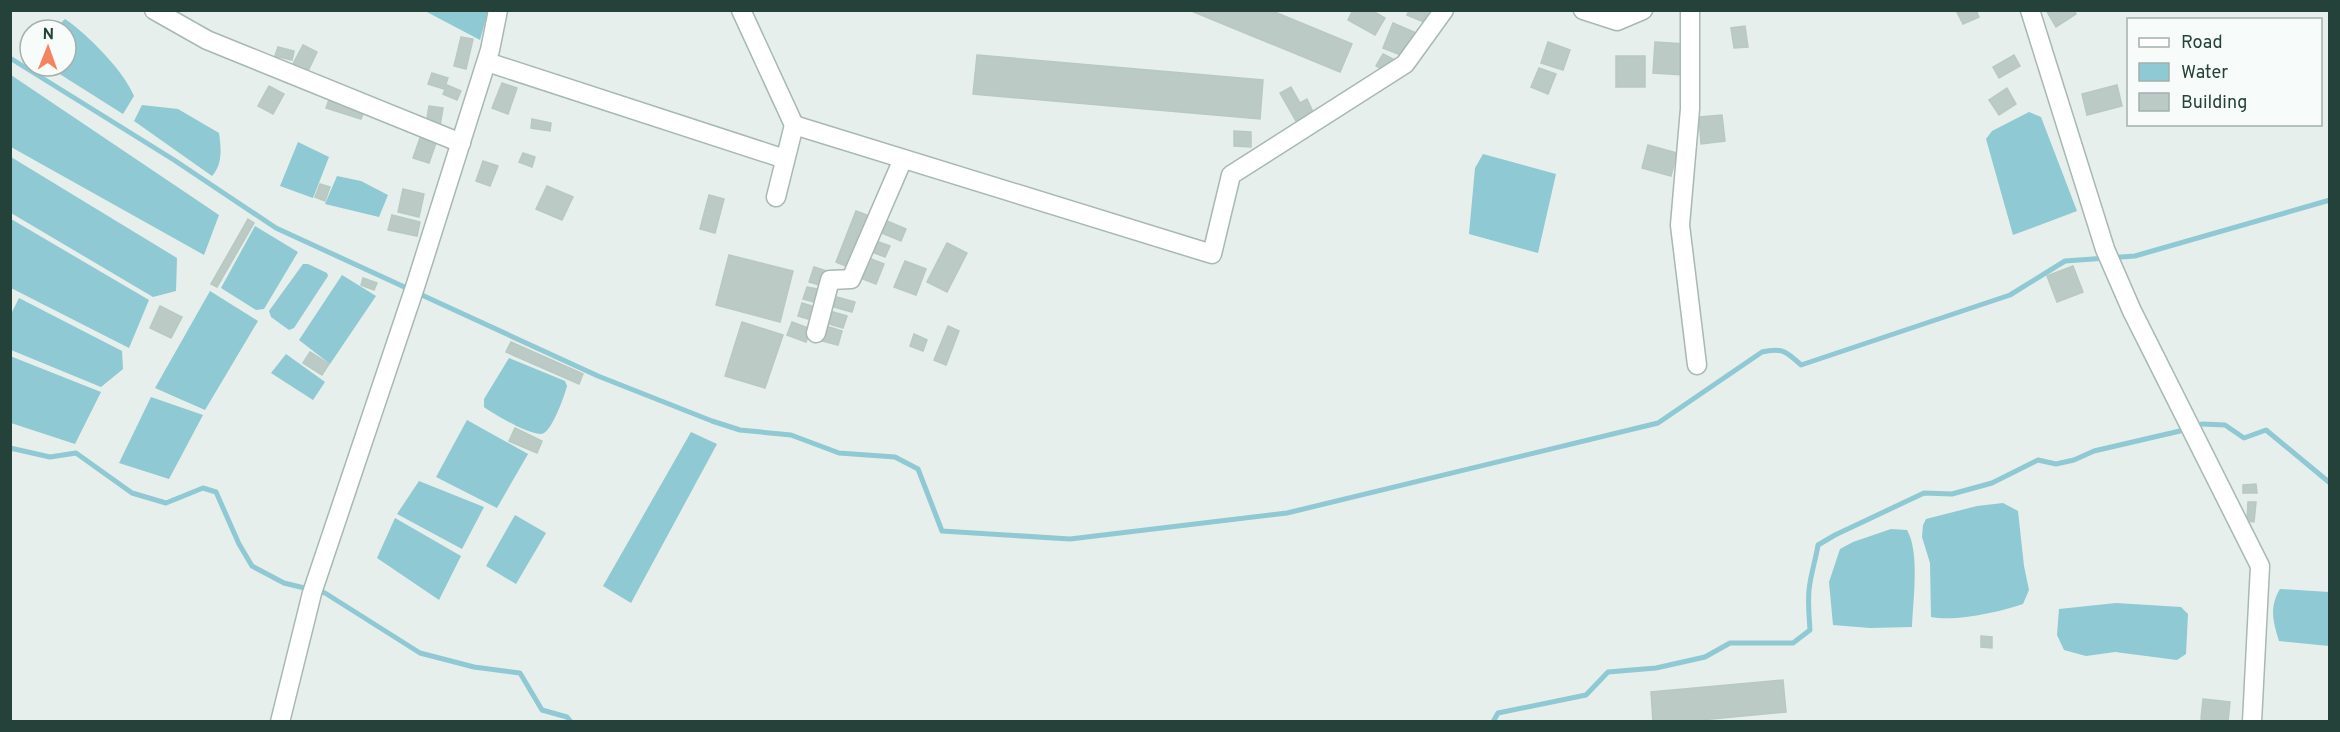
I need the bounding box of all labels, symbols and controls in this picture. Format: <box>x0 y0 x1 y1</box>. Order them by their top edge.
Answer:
north arrow <box>18 18 78 78</box>
legend <box>2127 18 2322 126</box>
text: N <box>42 25 54 45</box>
text: Road <box>2181 32 2223 55</box>
text: Water <box>2181 62 2228 85</box>
text: Building <box>2181 92 2247 115</box>

